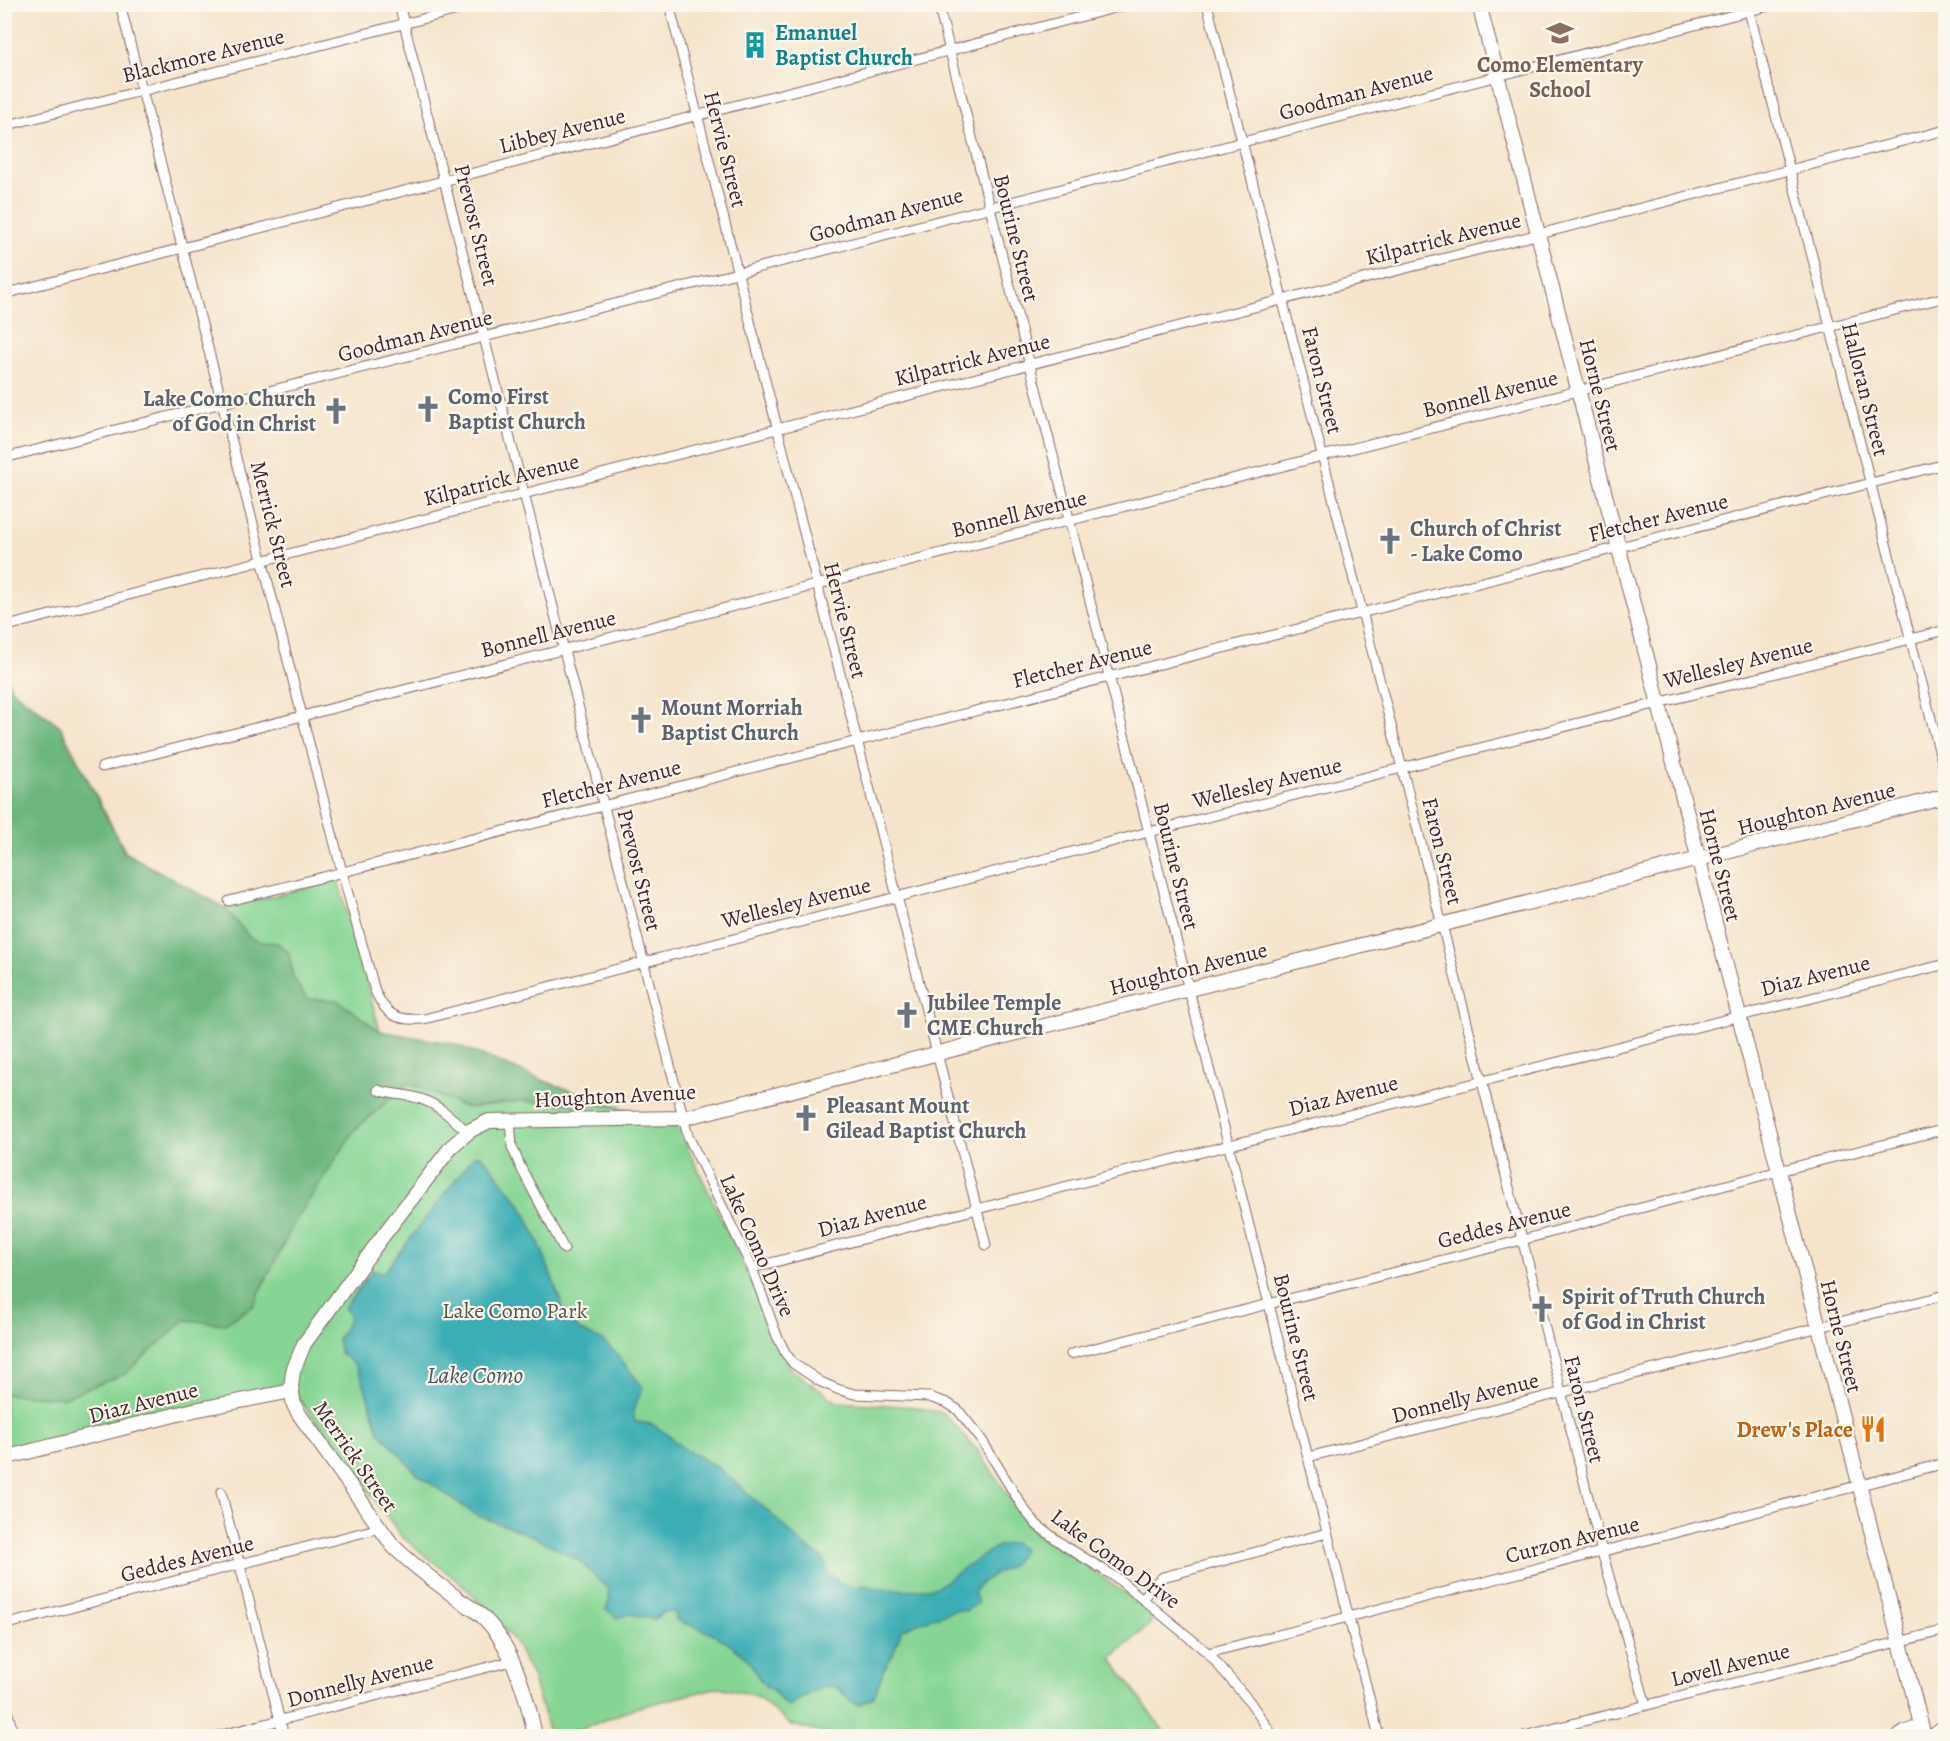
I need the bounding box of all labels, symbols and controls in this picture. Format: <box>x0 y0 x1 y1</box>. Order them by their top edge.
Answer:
place label: Emanuel Baptist Church <box>775 18 913 73</box>
school or university icon: Como Elementary School <box>1545 18 1575 48</box>
street label: Blackmore Avenue <box>119 21 288 91</box>
building icon: Emanuel Baptist Church <box>740 30 770 60</box>
place label: Como Elementary School <box>1477 50 1644 105</box>
street label: Goodman Avenue <box>1276 58 1437 128</box>
street label: Hervie Street <box>696 88 754 211</box>
street label: Libbey Avenue <box>496 101 629 161</box>
street label: Prevost Street <box>446 161 506 289</box>
street label: Bourine Street <box>986 171 1046 305</box>
street label: Goodman Avenue <box>806 180 967 250</box>
street label: Kilpatrick Avenue <box>1362 205 1524 273</box>
street label: Goodman Avenue <box>335 302 496 370</box>
street label: Halloran Street <box>1834 319 1896 459</box>
street label: Faron Street <box>1294 323 1350 437</box>
street label: Kilpatrick Avenue <box>891 326 1053 394</box>
street label: Horne Street <box>1571 335 1629 455</box>
street label: Bonnell Avenue <box>1419 363 1561 425</box>
place label: Como First Baptist Church <box>448 382 586 437</box>
place label: Lake Como Church of God in Christ <box>143 384 317 439</box>
church icon: Como First Baptist Church <box>413 394 443 424</box>
church icon: Lake Como Church of God in Christ <box>321 396 351 426</box>
street label: Kilpatrick Avenue <box>420 446 582 514</box>
street label: Merrick Street <box>243 458 303 591</box>
street label: Bonnell Avenue <box>948 483 1090 545</box>
street label: Fletcher Avenue <box>1585 486 1731 550</box>
place label: Church of Christ - Lake Como <box>1410 514 1562 569</box>
church icon: Church of Christ - Lake Como <box>1375 526 1405 556</box>
street label: Hervie Street <box>816 559 874 682</box>
street label: Bonnell Avenue <box>477 603 619 665</box>
street label: Wellesley Avenue <box>1659 630 1816 696</box>
street label: Fletcher Avenue <box>1009 632 1155 696</box>
place label: Mount Morriah Baptist Church <box>661 693 803 748</box>
church icon: Mount Morriah Baptist Church <box>626 705 656 735</box>
street label: Wellesley Avenue <box>1188 750 1345 816</box>
street label: Fletcher Avenue <box>538 752 684 816</box>
street label: Houghton Avenue <box>1734 775 1898 843</box>
street label: Faron Street <box>1414 794 1470 908</box>
street label: Bourine Street <box>1146 799 1206 933</box>
street label: Horne Street <box>1691 805 1749 925</box>
street label: Prevost Street <box>609 806 669 934</box>
street label: Wellesley Avenue <box>717 870 874 936</box>
street label: Houghton Avenue <box>1106 935 1270 1003</box>
street label: Diaz Avenue <box>1757 948 1873 1004</box>
place label: Jubilee Temple CME Church <box>927 988 1061 1043</box>
church icon: Jubilee Temple CME Church <box>892 1000 922 1030</box>
street label: Diaz Avenue <box>1285 1068 1401 1124</box>
street label: Houghton Avenue <box>533 1077 697 1115</box>
place label: Pleasant Mount Gilead Baptist Church <box>826 1091 1026 1146</box>
church icon: Pleasant Mount Gilead Baptist Church <box>791 1103 821 1133</box>
street label: Lake Como Drive <box>712 1169 802 1322</box>
street label: Diaz Avenue <box>814 1187 930 1245</box>
street label: Geddes Avenue <box>1434 1194 1574 1256</box>
street label: Bourine Street <box>1266 1270 1326 1404</box>
street label: Horne Street <box>1812 1276 1870 1396</box>
place label: Spirit of Truth Church of God in Christ <box>1562 1282 1766 1337</box>
church icon: Spirit of Truth Church of God in Christ <box>1527 1294 1557 1324</box>
park label: Lake Como Park <box>442 1296 588 1326</box>
street label: Faron Street <box>1556 1352 1612 1466</box>
water label: Lake Como <box>427 1359 523 1391</box>
street label: Donnelly Avenue <box>1388 1365 1542 1431</box>
street label: Diaz Avenue <box>85 1375 201 1431</box>
street label: Merrick Street <box>306 1395 405 1518</box>
restaurant icon: Drew's Place <box>1858 1414 1888 1444</box>
place label: Drew's Place <box>1736 1415 1853 1445</box>
street label: Lake Como Drive <box>1045 1502 1186 1616</box>
street label: Curzon Avenue <box>1502 1509 1642 1571</box>
street label: Geddes Avenue <box>117 1528 257 1590</box>
street label: Lovell Avenue <box>1668 1636 1793 1694</box>
street label: Donnelly Avenue <box>284 1647 437 1715</box>

